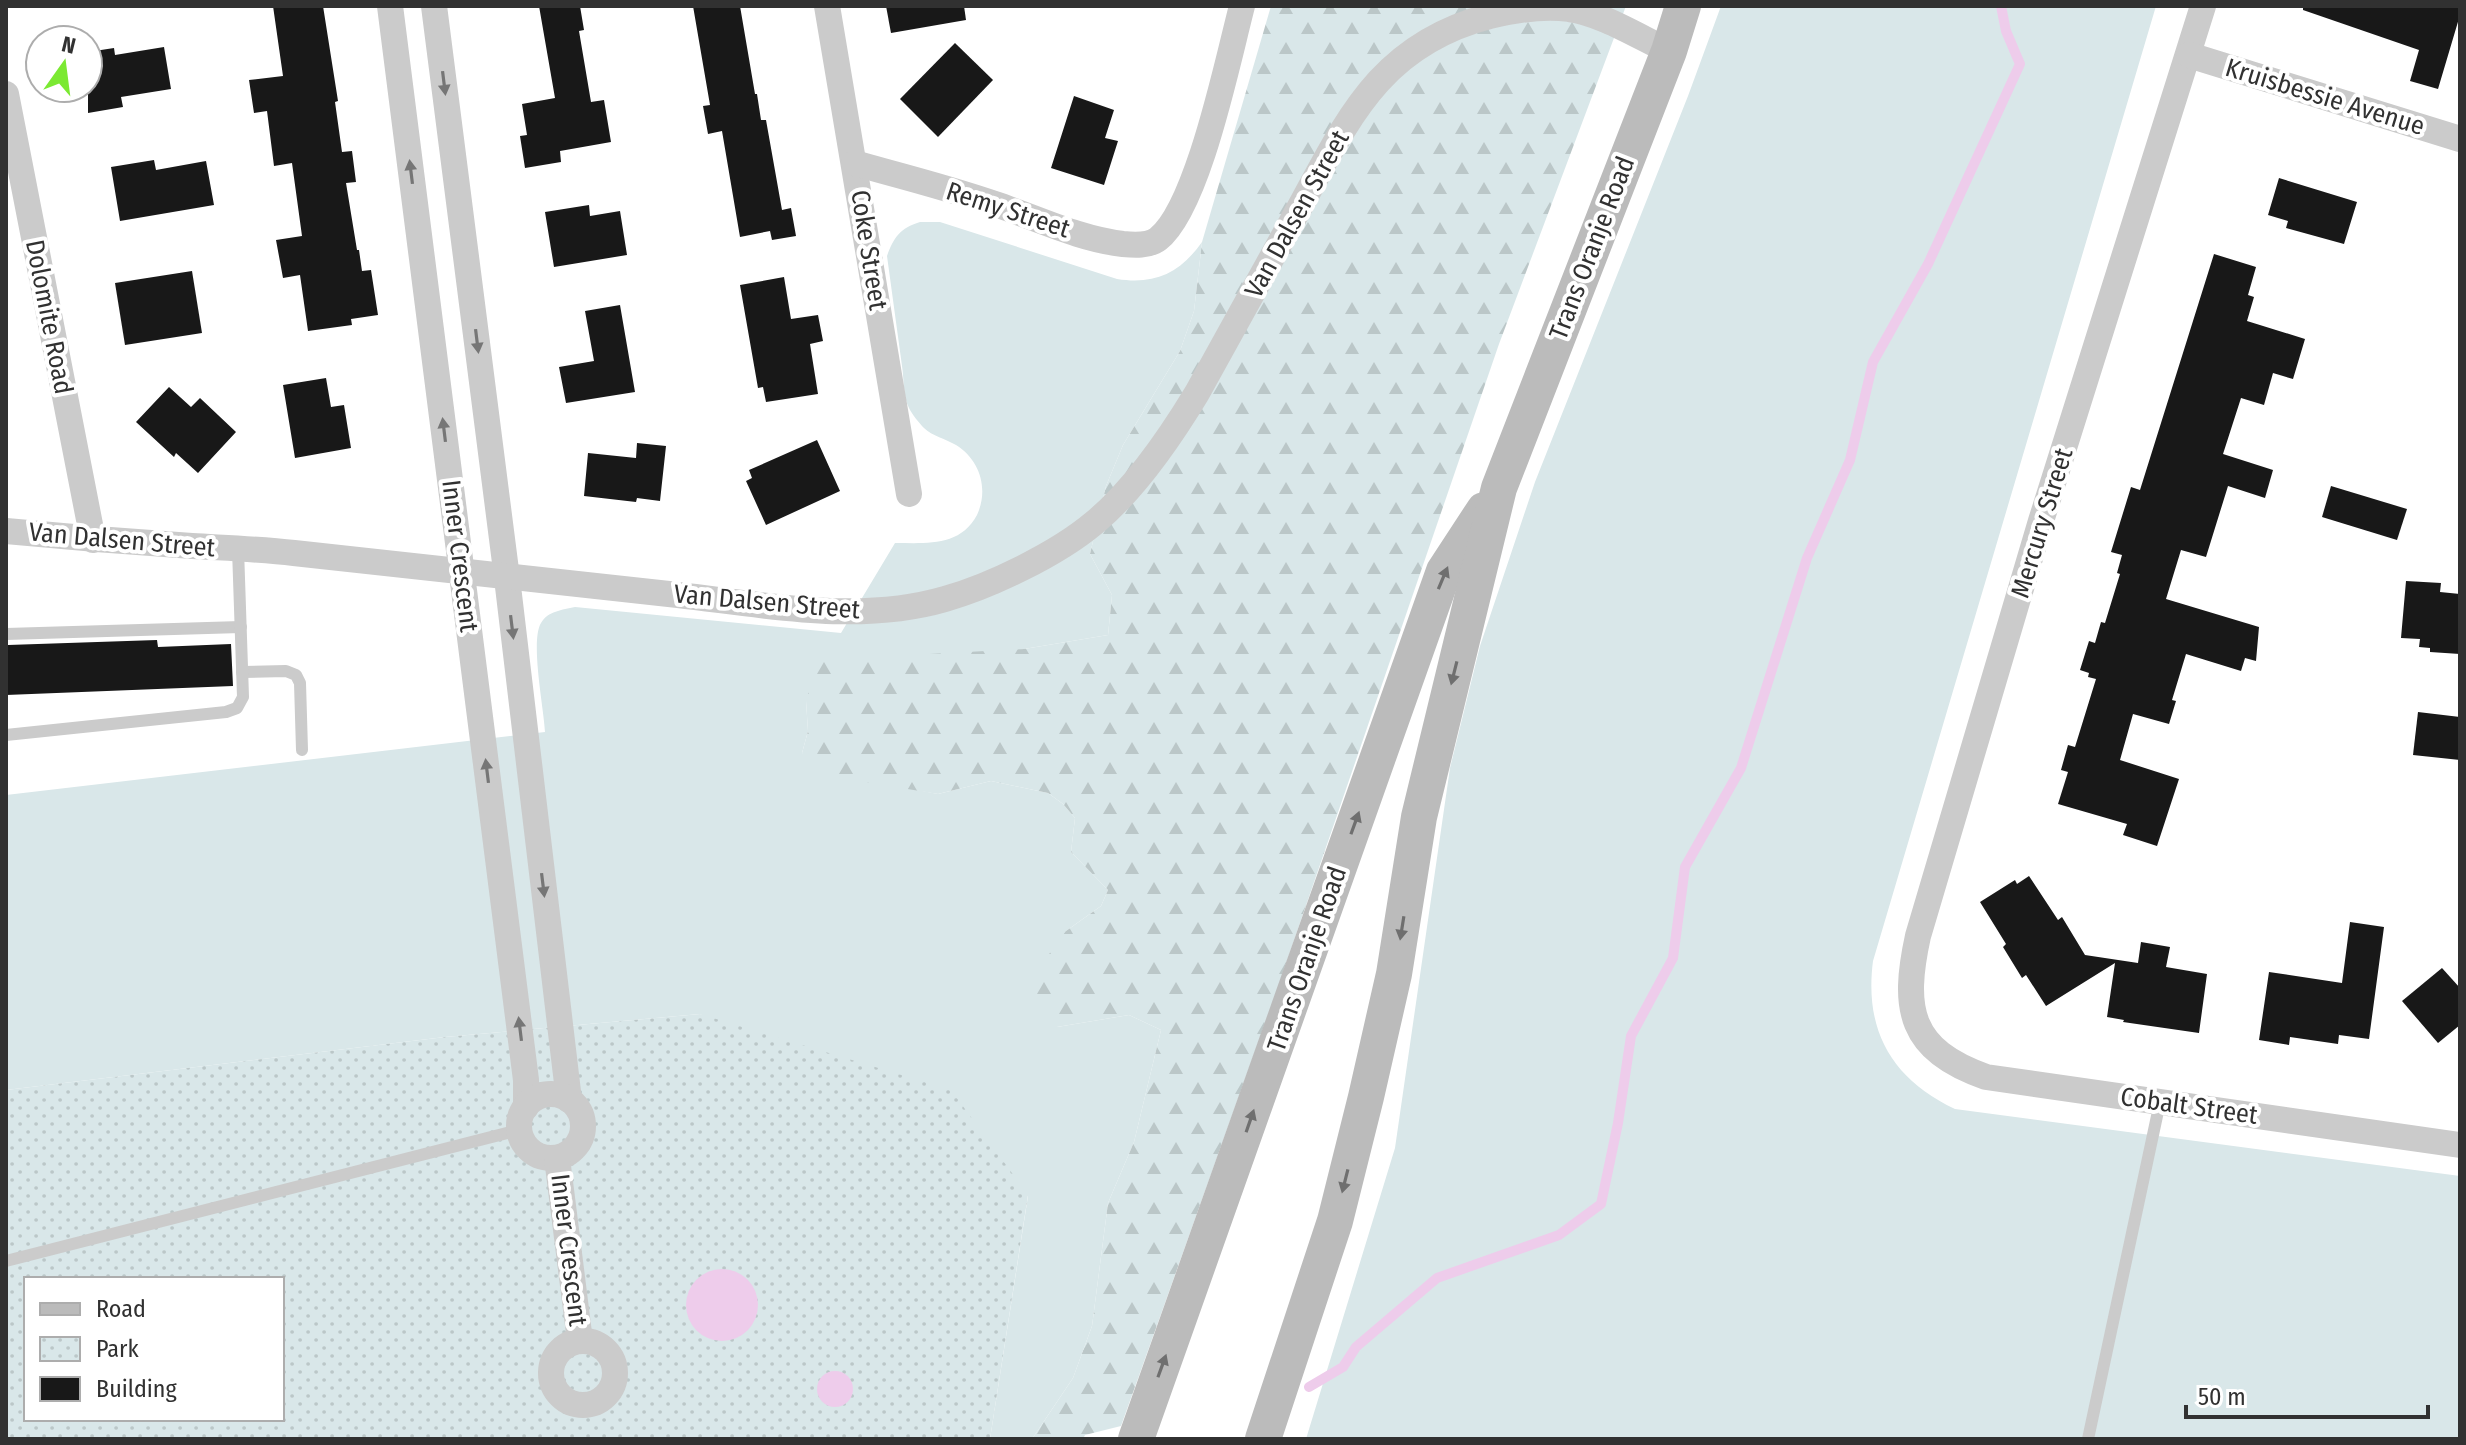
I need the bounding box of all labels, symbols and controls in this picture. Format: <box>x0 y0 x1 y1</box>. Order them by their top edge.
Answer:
north arrow <box>24 24 104 104</box>
text: N <box>59 30 78 60</box>
street label: Kruisbessie Avenue <box>2222 52 2428 142</box>
one-way arrow <box>438 71 451 96</box>
street label: Van Dalsen Street <box>1238 124 1356 303</box>
street label: Trans Oranje Road <box>1543 152 1641 344</box>
one-way arrow <box>404 159 417 184</box>
street label: Remy Street <box>942 175 1074 245</box>
street label: Coke Street <box>844 188 894 313</box>
street label: Dolomite Road <box>19 237 79 397</box>
one-way arrow <box>470 329 483 354</box>
one-way arrow <box>437 417 450 442</box>
street label: Mercury Street <box>2005 444 2080 602</box>
street label: Inner Crescent <box>435 478 485 634</box>
street label: Van Dalsen Street <box>28 516 217 564</box>
one-way arrow <box>1436 566 1449 590</box>
street label: Van Dalsen Street <box>673 578 862 626</box>
one-way arrow <box>506 615 519 640</box>
one-way arrow <box>1447 661 1460 686</box>
one-way arrow <box>481 758 494 783</box>
one-way arrow <box>1349 811 1362 835</box>
street label: Trans Oranje Road <box>1261 862 1353 1056</box>
one-way arrow <box>537 873 550 898</box>
one-way arrow <box>1395 915 1408 940</box>
one-way arrow <box>513 1016 526 1041</box>
street label: Cobalt Street <box>2119 1081 2260 1131</box>
one-way arrow <box>1244 1109 1256 1133</box>
one-way arrow <box>1338 1169 1350 1194</box>
street label: Inner Crescent <box>544 1172 594 1328</box>
legend <box>24 1277 284 1421</box>
text: Road <box>96 1295 146 1323</box>
text: Park <box>96 1335 139 1363</box>
one-way arrow <box>1156 1353 1169 1377</box>
scale bar <box>2186 1369 2428 1419</box>
text: Building <box>96 1375 178 1403</box>
text: 50 m <box>2198 1383 2246 1411</box>

